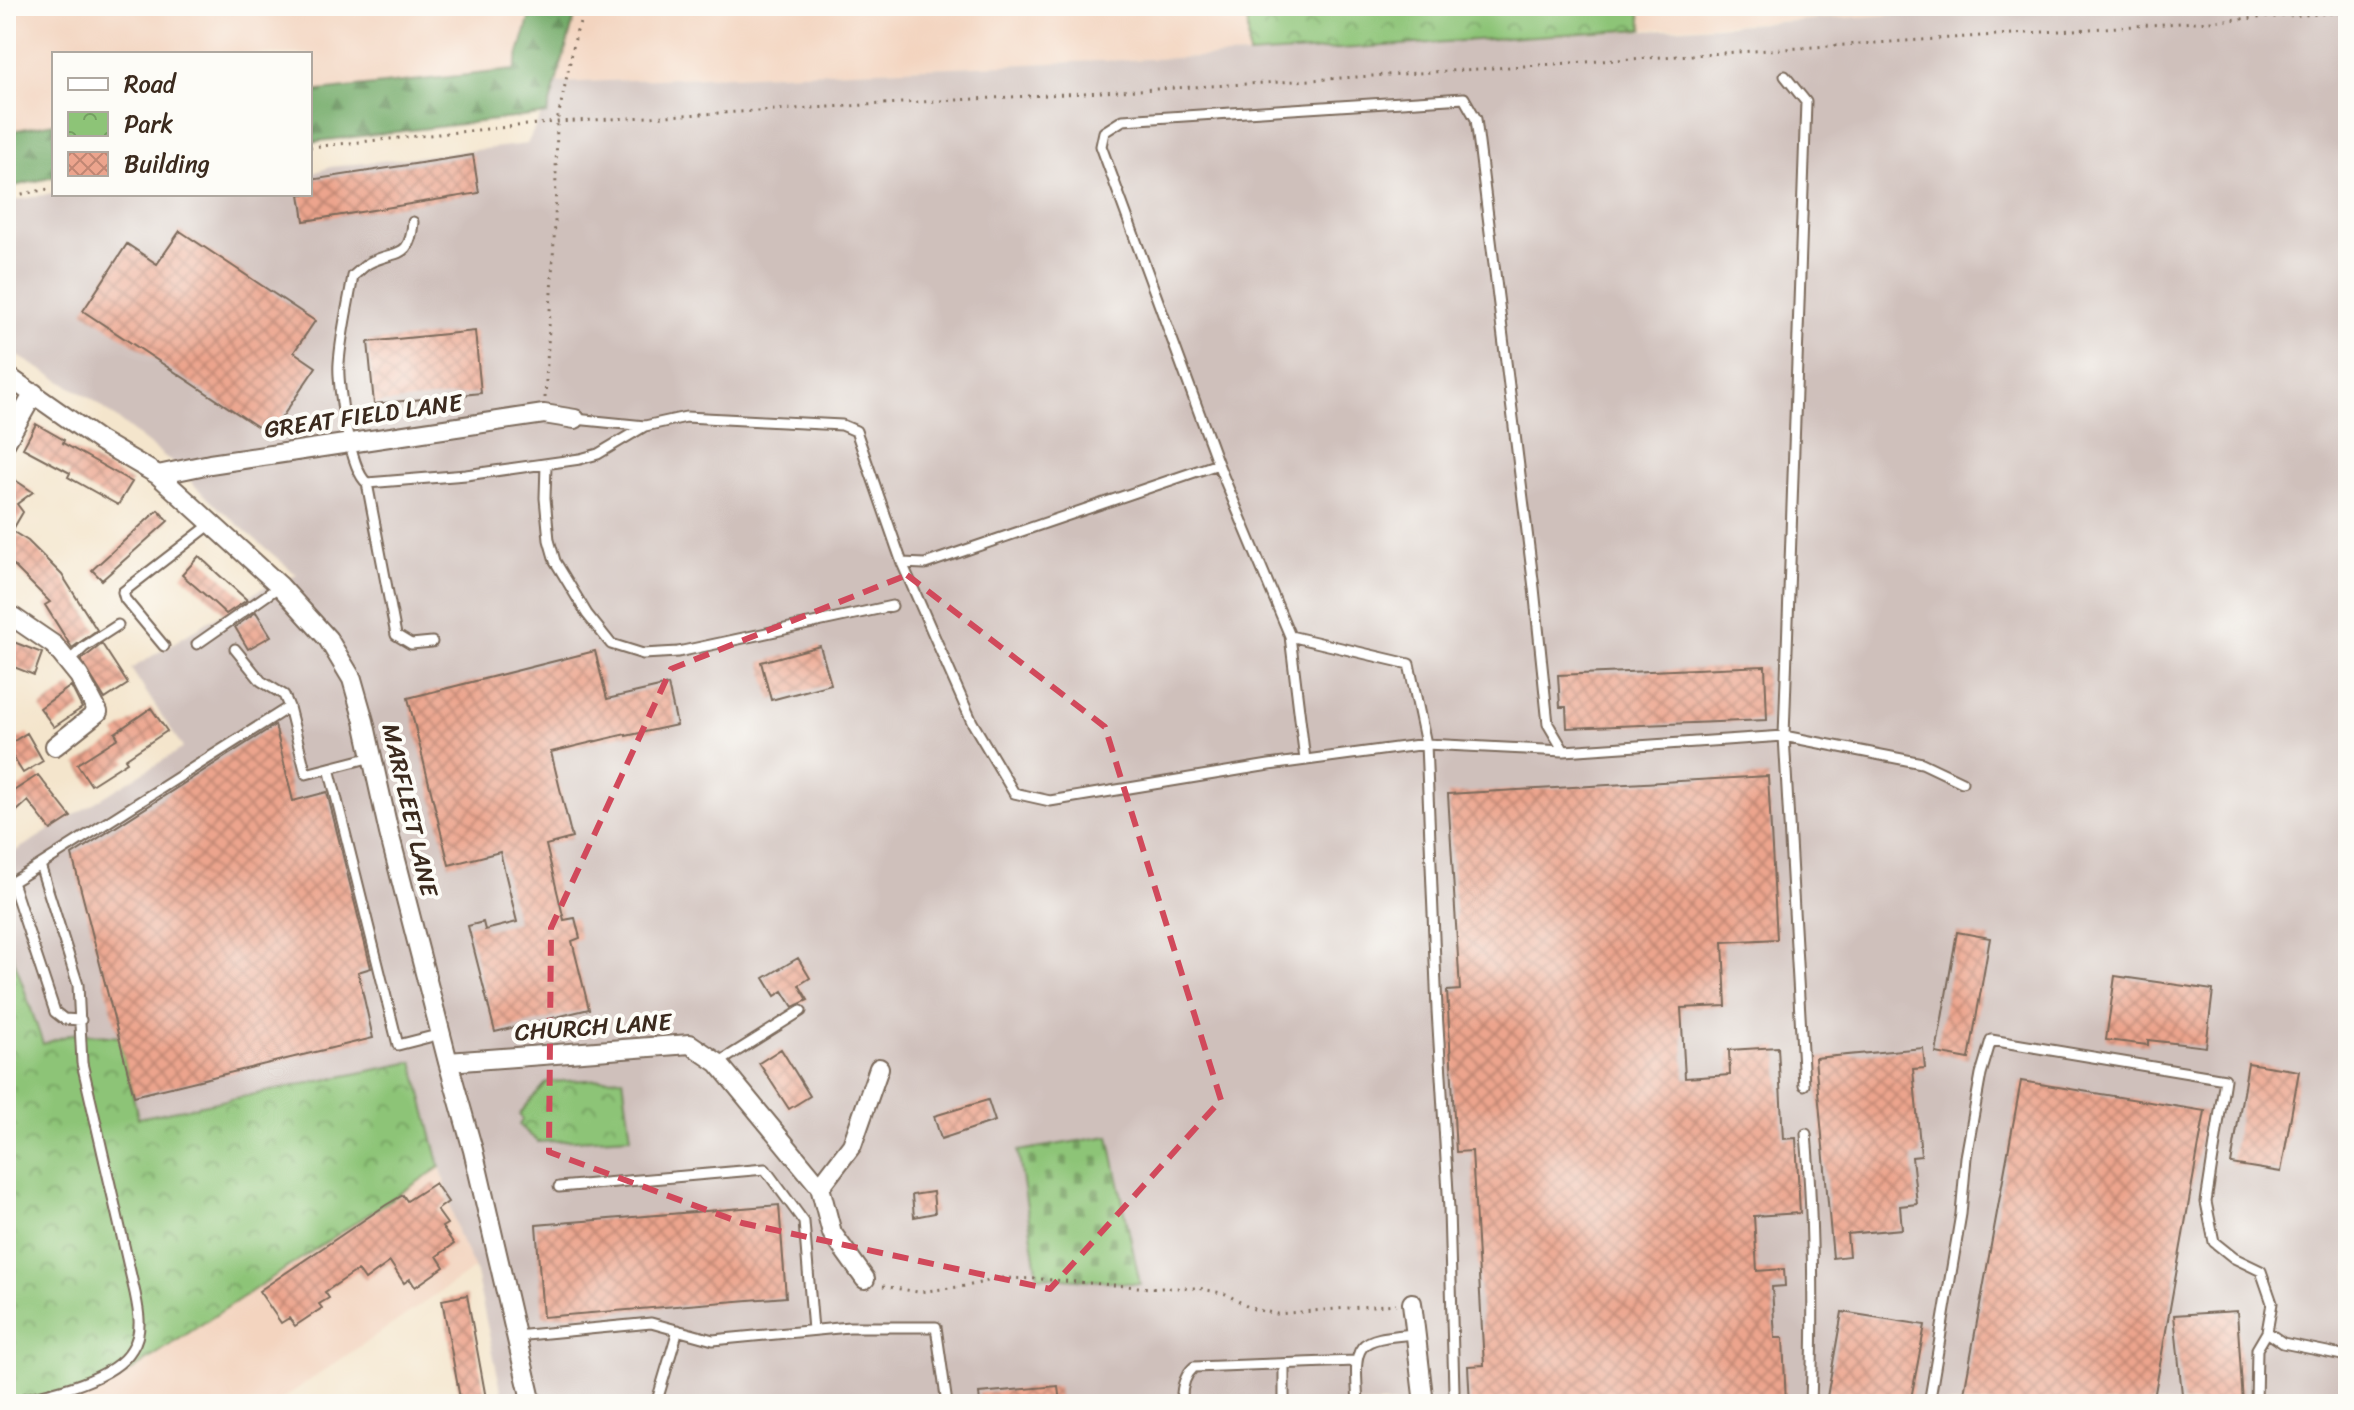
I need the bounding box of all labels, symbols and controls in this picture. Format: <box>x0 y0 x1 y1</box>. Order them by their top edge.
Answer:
legend <box>52 52 312 196</box>
text: Road <box>124 63 178 105</box>
text: Park <box>124 103 173 145</box>
text: Building <box>124 143 210 185</box>
street label: GREAT FIELD LANE <box>262 381 466 451</box>
street label: MARFLEET LANE <box>370 719 451 902</box>
street label: CHURCH LANE <box>513 1000 674 1053</box>

